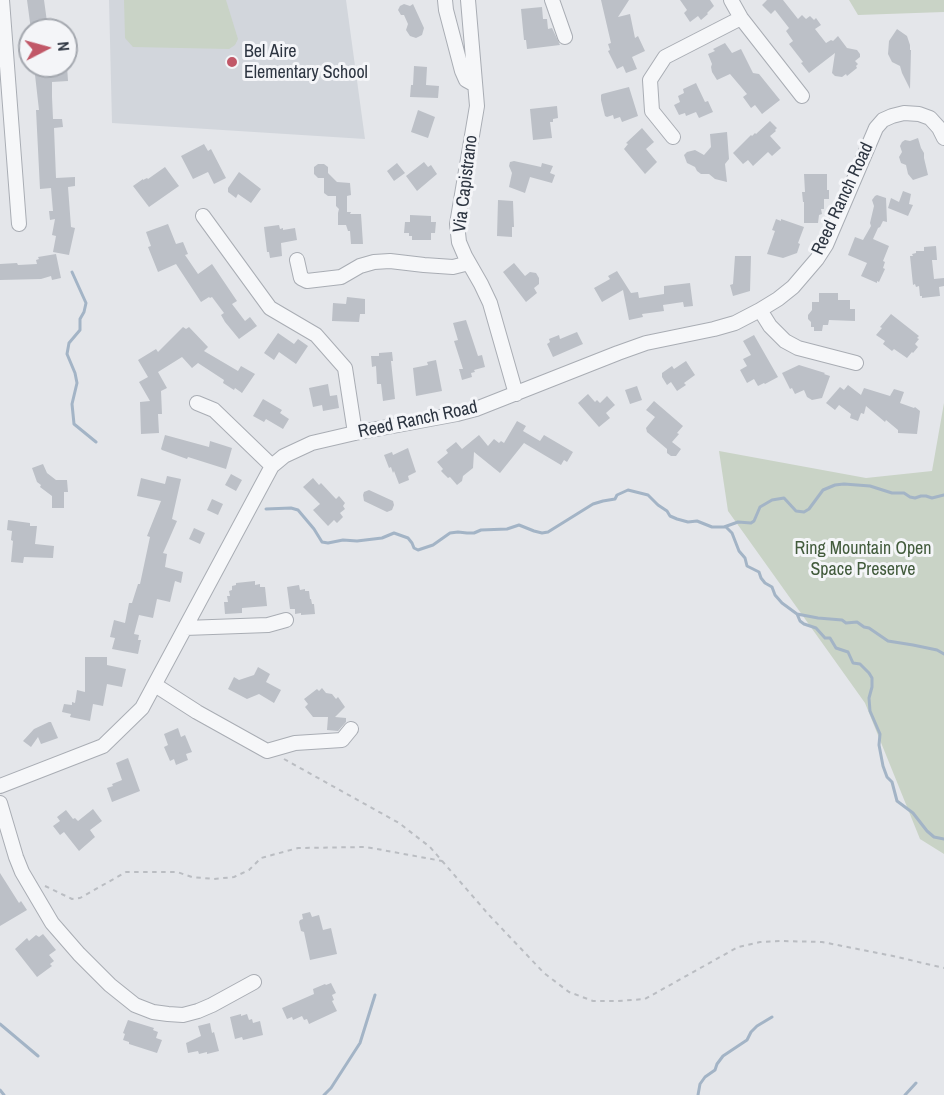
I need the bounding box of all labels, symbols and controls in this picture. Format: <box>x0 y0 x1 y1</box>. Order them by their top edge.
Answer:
north arrow <box>18 18 78 78</box>
text: N <box>52 40 75 52</box>
place label: Bel Aire Elementary School <box>244 41 368 84</box>
marker: Bel Aire Elementary School <box>225 55 239 69</box>
street label: Via Capistrano <box>449 134 483 234</box>
street label: Reed Ranch Road <box>808 139 878 259</box>
street label: Reed Ranch Road <box>356 397 480 443</box>
park label: Ring Mountain Open Space Preserve <box>794 538 932 580</box>

